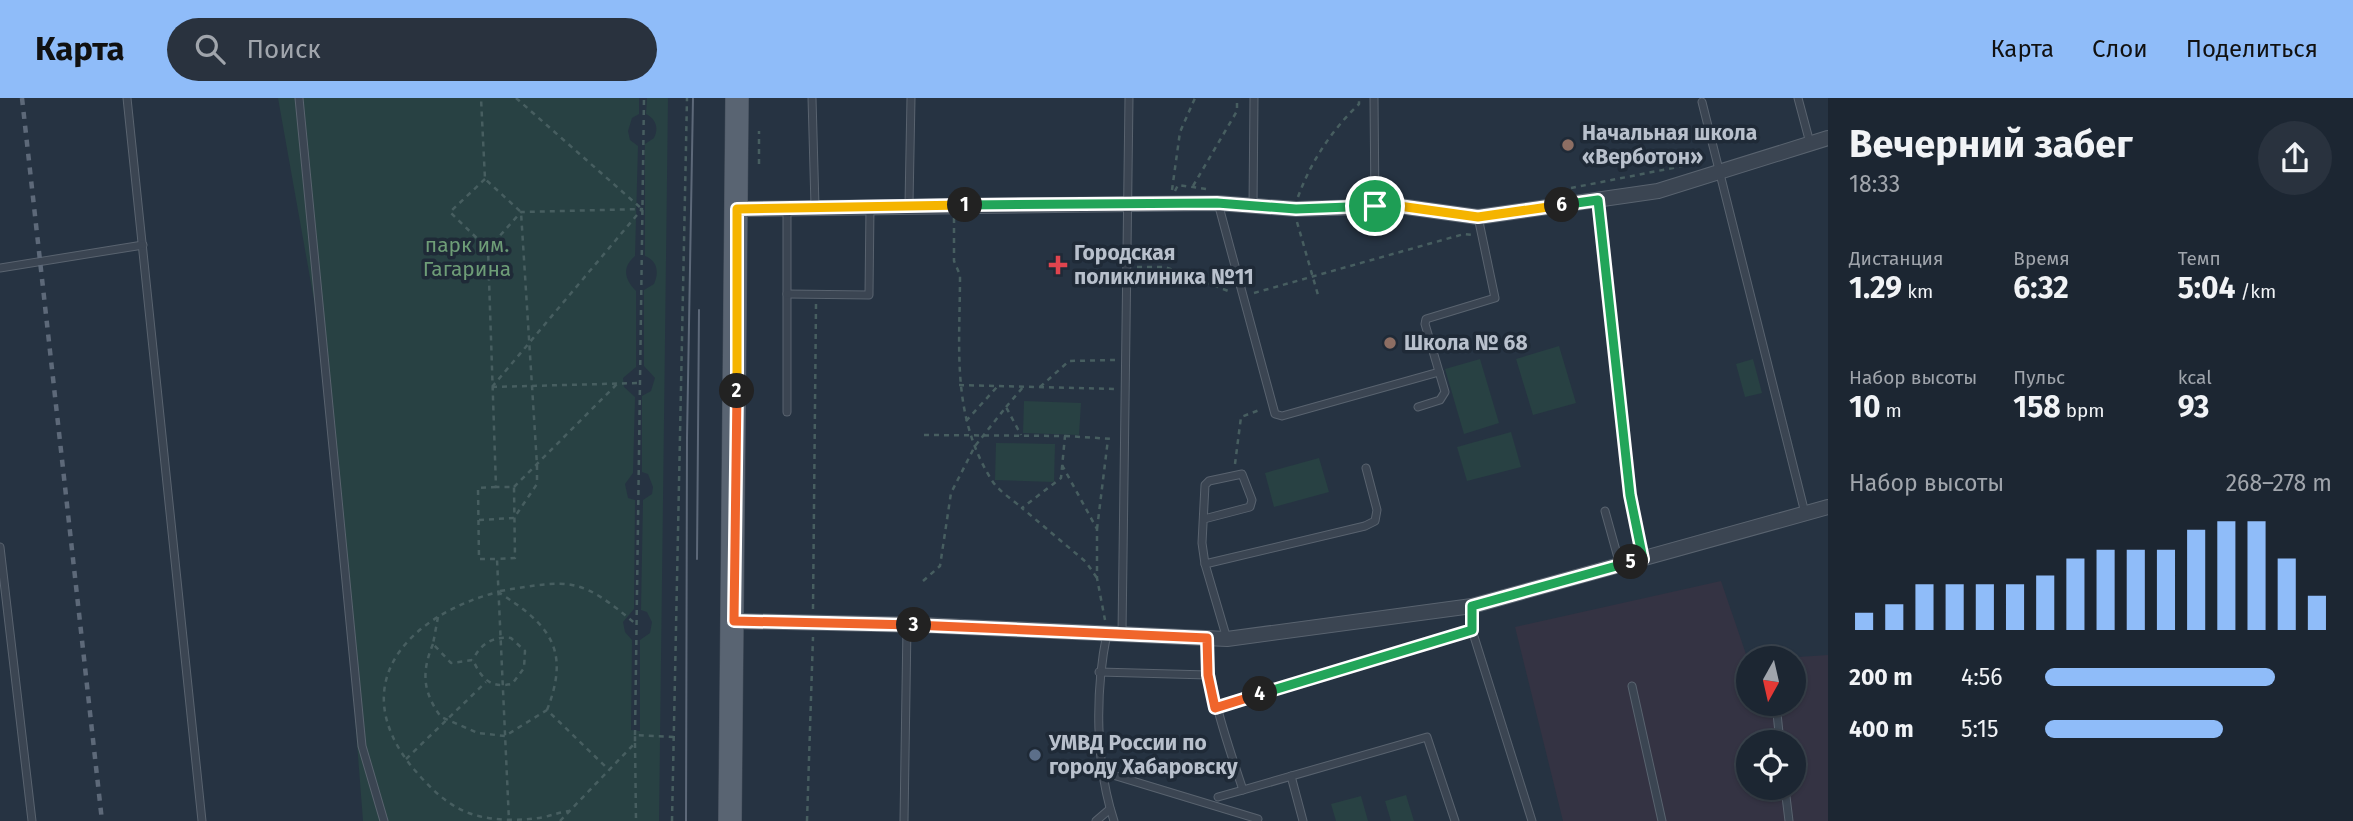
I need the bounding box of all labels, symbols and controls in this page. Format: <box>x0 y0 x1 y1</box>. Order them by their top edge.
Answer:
search box <box>167 18 657 81</box>
text: Карта <box>35 29 125 69</box>
icon: search <box>191 30 229 68</box>
text: Поиск <box>247 34 321 65</box>
text: Карта <box>1990 35 2054 63</box>
text: Слои <box>2092 35 2148 63</box>
text: Поделиться <box>2186 35 2318 63</box>
place label: Начальная школа «Верботон» <box>1582 120 1757 170</box>
text: Вечерний забег <box>1849 121 2133 167</box>
button: share <box>2258 121 2332 195</box>
marker: Начальная школа «Верботон» <box>1560 137 1576 153</box>
text: 18:33 <box>1849 170 1900 198</box>
pin <box>1345 176 1405 236</box>
icon: arrive <box>1356 187 1394 225</box>
pin: 1 <box>948 188 982 222</box>
pin: 6 <box>1544 188 1580 222</box>
text: 1 <box>960 193 969 216</box>
text: 6 <box>1556 193 1567 216</box>
park label: парк им. Гагарина <box>423 232 511 282</box>
place label: Городская поликлиника №11 <box>1074 240 1254 290</box>
text: Дистанция <box>1849 247 1944 270</box>
text: Время <box>2013 247 2070 270</box>
text: Темп <box>2178 247 2221 270</box>
marker: Городская поликлиника №11 <box>1048 255 1068 275</box>
text: 1.29 <box>1849 270 1902 306</box>
text: 6:32 <box>2013 270 2069 306</box>
text: 5:04 <box>2178 270 2235 306</box>
text: km <box>1902 280 1933 303</box>
text: /km <box>2235 280 2276 303</box>
place label: Школа № 68 <box>1404 330 1528 356</box>
marker: Школа № 68 <box>1382 335 1398 351</box>
text: Набор высоты <box>1849 366 1977 389</box>
text: Пульс <box>2013 366 2065 389</box>
text: kcal <box>2178 366 2212 389</box>
pin: 2 <box>720 374 754 408</box>
text: 2 <box>732 379 741 402</box>
text: 10 <box>1849 389 1880 425</box>
text: 158 <box>2013 389 2061 425</box>
text: 93 <box>2178 389 2209 425</box>
text: m <box>1880 399 1902 422</box>
text: bpm <box>2061 399 2105 422</box>
text: Набор высоты <box>1849 469 2004 497</box>
text: 268–278 m <box>2226 469 2332 497</box>
pin: 5 <box>1614 545 1648 580</box>
text: 5 <box>1625 550 1636 573</box>
pin: 3 <box>897 608 932 642</box>
text: 3 <box>909 613 918 636</box>
north arrow <box>1736 646 1806 716</box>
map controls <box>1736 646 1806 800</box>
text: 200 m <box>1849 663 1913 691</box>
text: 4:56 <box>1961 663 2003 691</box>
pin: 4 <box>1242 676 1278 712</box>
text: 4 <box>1254 682 1265 705</box>
text: 400 m <box>1849 715 1914 743</box>
text: 5:15 <box>1961 715 1999 743</box>
place label: УМВД России по городу Хабаровску <box>1048 730 1238 780</box>
button: locate <box>1736 730 1806 800</box>
marker: УМВД России по городу Хабаровску <box>1027 747 1043 763</box>

